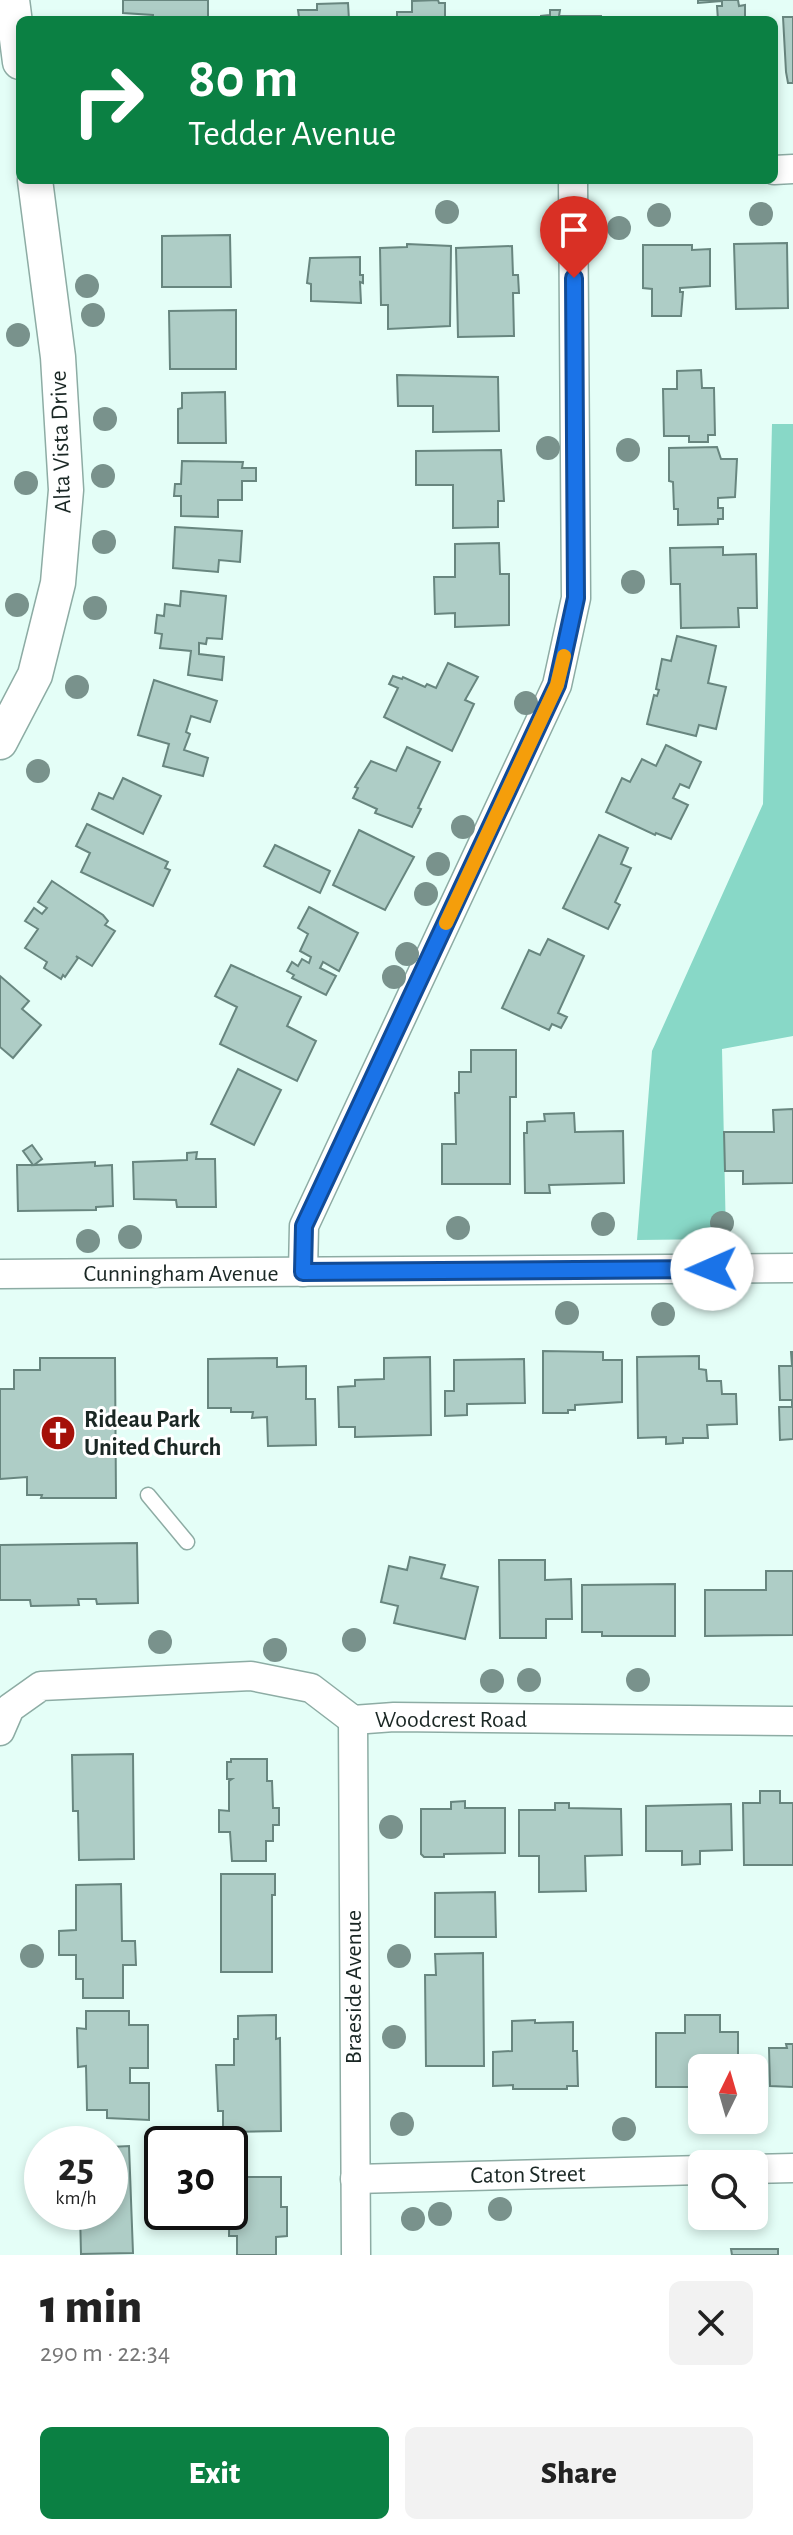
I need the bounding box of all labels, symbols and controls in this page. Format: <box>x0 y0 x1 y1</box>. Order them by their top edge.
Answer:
icon: right <box>56 48 160 152</box>
text: 80 m <box>188 51 298 107</box>
text: Tedder Avenue <box>188 116 396 152</box>
pin <box>540 196 608 278</box>
icon: arrive <box>552 208 596 252</box>
street label: Alta Vista Drive <box>47 370 75 514</box>
position arrow <box>670 1227 754 1311</box>
street label: Cunningham Avenue <box>83 1262 279 1286</box>
place label: Rideau Park United Church <box>84 1408 221 1460</box>
church icon: Rideau Park United Church <box>39 1414 77 1452</box>
street label: Woodcrest Road <box>375 1708 527 1732</box>
street label: Braeside Avenue <box>342 1910 366 2064</box>
north arrow <box>688 2054 768 2134</box>
map controls <box>688 2054 768 2230</box>
speed limit sign: 30 <box>144 2126 248 2230</box>
text: 25 <box>58 2148 94 2188</box>
button: search <box>688 2150 768 2230</box>
street label: Caton Street <box>470 2162 586 2188</box>
text: km/h <box>55 2188 97 2208</box>
button: close <box>669 2281 753 2365</box>
text: 1 min <box>40 2284 142 2332</box>
text: 290 m · 22:34 <box>40 2340 170 2366</box>
button: Exit <box>40 2427 389 2519</box>
button: Share <box>405 2427 753 2519</box>

